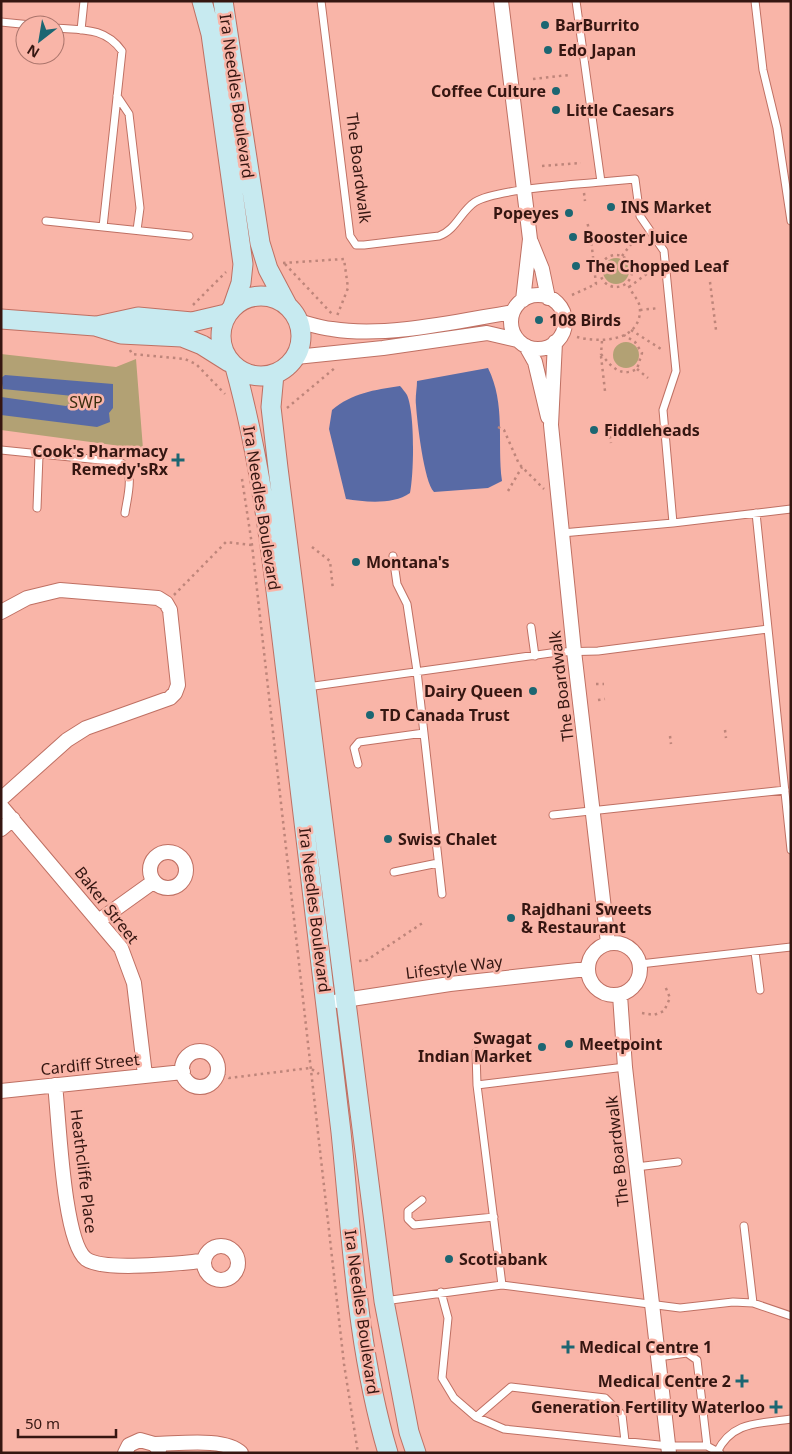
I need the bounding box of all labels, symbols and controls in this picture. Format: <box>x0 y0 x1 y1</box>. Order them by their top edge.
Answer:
street label: Ira Needles Boulevard <box>215 12 259 180</box>
place label: BarBurrito <box>555 14 639 36</box>
north arrow <box>15 15 65 65</box>
marker: BarBurrito <box>539 19 551 31</box>
place label: Edo Japan <box>558 39 636 61</box>
text: N <box>23 40 43 63</box>
marker: Edo Japan <box>542 44 554 56</box>
place label: Coffee Culture <box>431 80 546 102</box>
marker: Coffee Culture <box>550 85 562 97</box>
place label: Little Caesars <box>566 99 674 121</box>
marker: Little Caesars <box>550 104 562 116</box>
street label: The Boardwalk <box>341 111 377 225</box>
place label: INS Market <box>621 196 712 218</box>
marker: INS Market <box>605 201 617 213</box>
place label: Popeyes <box>493 202 559 224</box>
marker: Popeyes <box>563 207 575 219</box>
place label: Booster Juice <box>583 226 688 248</box>
marker: Booster Juice <box>567 231 579 243</box>
place label: The Chopped Leaf <box>586 255 729 277</box>
marker: The Chopped Leaf <box>570 260 582 272</box>
place label: 108 Birds <box>549 309 621 331</box>
marker: 108 Birds <box>533 314 545 326</box>
park label: SWP <box>69 391 103 413</box>
place label: Fiddleheads <box>604 419 700 441</box>
street label: Ira Needles Boulevard <box>238 424 286 592</box>
marker: Fiddleheads <box>588 424 600 436</box>
place label: Cook's Pharmacy Remedy'sRx <box>32 440 169 480</box>
marker: Cook's Pharmacy Remedy'sRx <box>172 454 184 466</box>
place label: Montana's <box>366 551 450 573</box>
marker: Montana's <box>350 556 362 568</box>
street label: The Boardwalk <box>543 629 579 743</box>
place label: Dairy Queen <box>424 680 523 702</box>
marker: Dairy Queen <box>527 685 539 697</box>
place label: TD Canada Trust <box>380 704 510 726</box>
marker: TD Canada Trust <box>364 709 376 721</box>
street label: Ira Needles Boulevard <box>294 826 336 994</box>
place label: Swiss Chalet <box>398 828 497 850</box>
marker: Swiss Chalet <box>382 833 394 845</box>
street label: Baker Street <box>70 862 144 948</box>
place label: Rajdhani Sweets & Restaurant <box>521 898 652 938</box>
marker: Rajdhani Sweets & Restaurant <box>505 912 517 924</box>
street label: Lifestyle Way <box>404 950 505 984</box>
place label: Swagat Indian Market <box>418 1027 532 1067</box>
place label: Meetpoint <box>579 1033 662 1055</box>
marker: Meetpoint <box>563 1038 575 1050</box>
marker: Swagat Indian Market <box>536 1041 548 1053</box>
street label: Cardiff Street <box>40 1048 141 1080</box>
street label: The Boardwalk <box>600 1094 634 1208</box>
street label: Heathcliffe Place <box>65 1108 103 1234</box>
street label: Ira Needles Boulevard <box>340 1228 384 1396</box>
place label: Scotiabank <box>459 1248 547 1270</box>
marker: Scotiabank <box>443 1253 455 1265</box>
place label: Medical Centre 1 <box>579 1336 712 1358</box>
marker: Medical Centre 1 <box>561 1340 575 1354</box>
place label: Medical Centre 2 <box>598 1370 731 1392</box>
marker: Medical Centre 2 <box>735 1374 749 1388</box>
place label: Generation Fertility Waterloo <box>531 1396 765 1418</box>
marker: Generation Fertility Waterloo <box>769 1400 783 1414</box>
scale bar <box>18 1406 115 1438</box>
text: 50 m <box>25 1413 60 1433</box>

